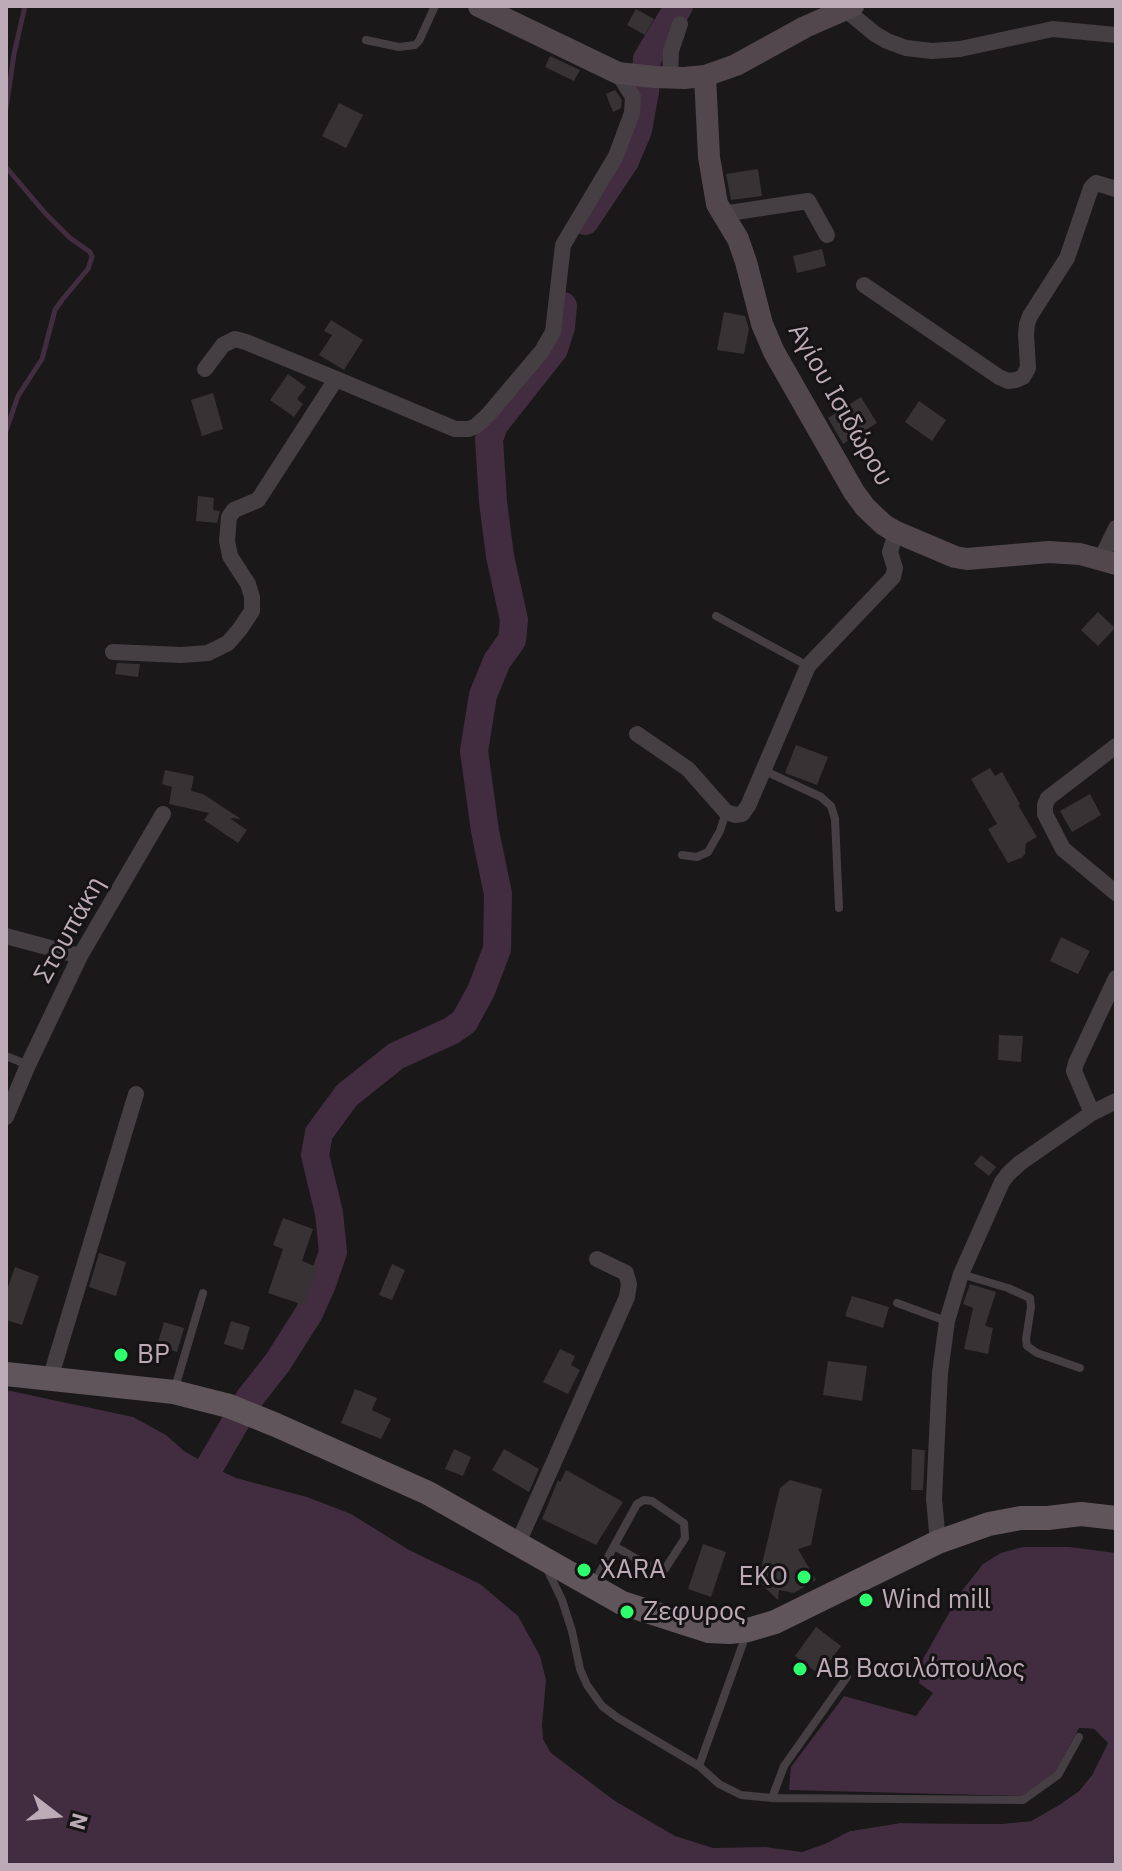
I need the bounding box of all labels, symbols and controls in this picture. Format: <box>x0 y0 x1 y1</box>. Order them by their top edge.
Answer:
street label: Αγίου Ισιδώρου <box>781 318 899 492</box>
street label: Στουπάκη <box>28 871 112 989</box>
place label: BP <box>137 1339 170 1371</box>
marker: BP <box>112 1346 130 1364</box>
place label: XARA <box>600 1554 666 1586</box>
marker: XARA <box>575 1561 593 1579</box>
place label: EKO <box>739 1561 788 1593</box>
marker: EKO <box>795 1568 813 1586</box>
place label: Wind mill <box>882 1584 991 1616</box>
marker: Wind mill <box>857 1591 875 1609</box>
place label: Ζεφυρος <box>643 1596 746 1628</box>
marker: Ζεφυρος <box>618 1603 636 1621</box>
place label: ΑΒ Βασιλόπουλος <box>816 1653 1025 1685</box>
marker: ΑΒ Βασιλόπουλος <box>791 1660 809 1678</box>
north arrow <box>16 1775 96 1855</box>
text: N <box>63 1810 96 1833</box>

